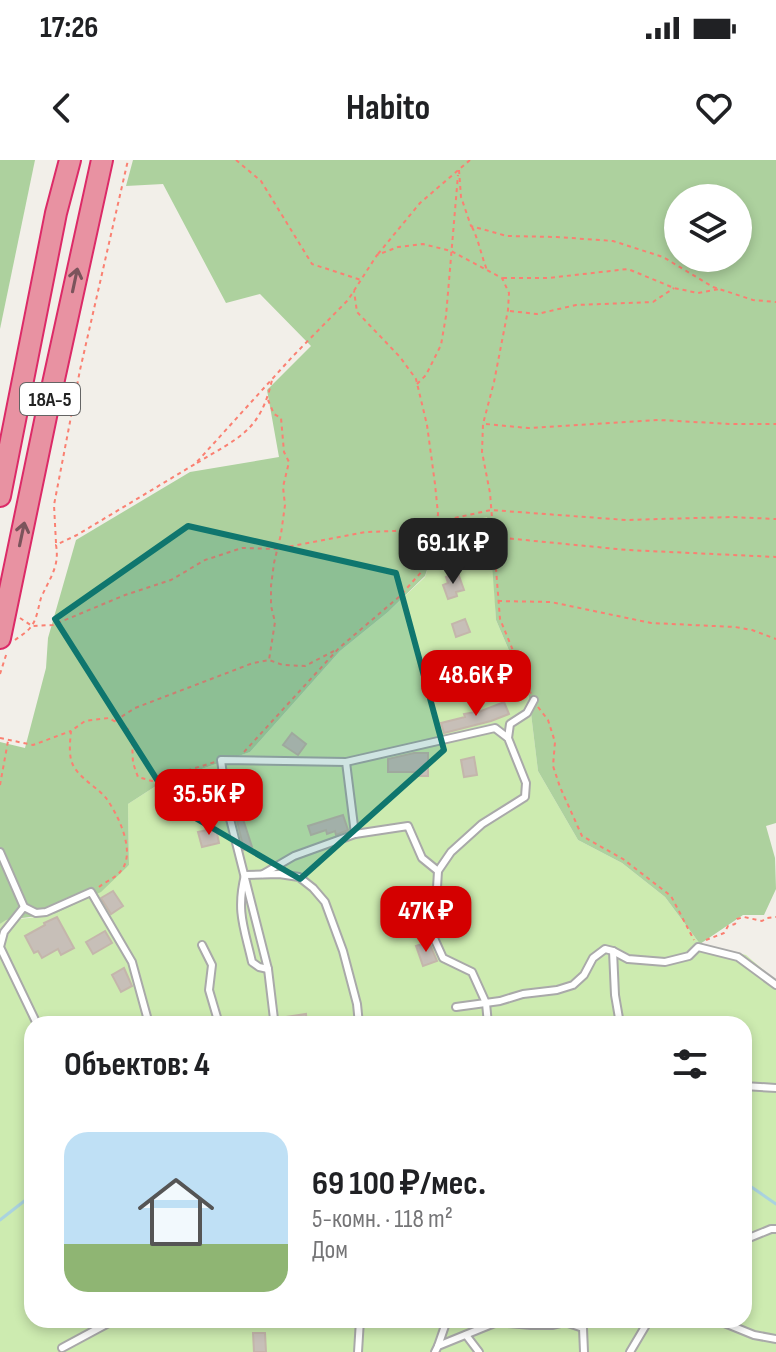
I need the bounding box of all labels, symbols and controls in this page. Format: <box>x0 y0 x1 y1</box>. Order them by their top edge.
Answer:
text: 17:26 <box>40 10 98 46</box>
icon: back <box>40 86 84 130</box>
icon: heart <box>692 86 736 130</box>
text: Habito <box>346 87 430 130</box>
map controls <box>664 184 752 272</box>
button: layers <box>664 184 752 272</box>
one-way arrow <box>68 267 83 293</box>
road number: 18А-5 <box>20 383 80 415</box>
pin: 69.1K ₽ <box>379 518 527 586</box>
one-way arrow <box>15 522 30 547</box>
text: 69.1K ₽ <box>417 528 489 559</box>
pin: 48.6K ₽ <box>402 650 550 718</box>
text: 48.6K ₽ <box>439 660 513 691</box>
pin: 35.5K ₽ <box>135 769 283 837</box>
text: 35.5K ₽ <box>173 779 245 810</box>
pin: 47K ₽ <box>370 886 482 954</box>
text: 47K ₽ <box>398 896 454 927</box>
icon: filters <box>668 1042 712 1086</box>
text: Объектов: 4 <box>64 1044 210 1085</box>
text: 69 100 ₽/мес. <box>312 1163 486 1204</box>
icon: home <box>128 1164 224 1260</box>
text: 5-комн. · 118 m² <box>312 1204 453 1235</box>
text: Дом <box>312 1235 348 1266</box>

